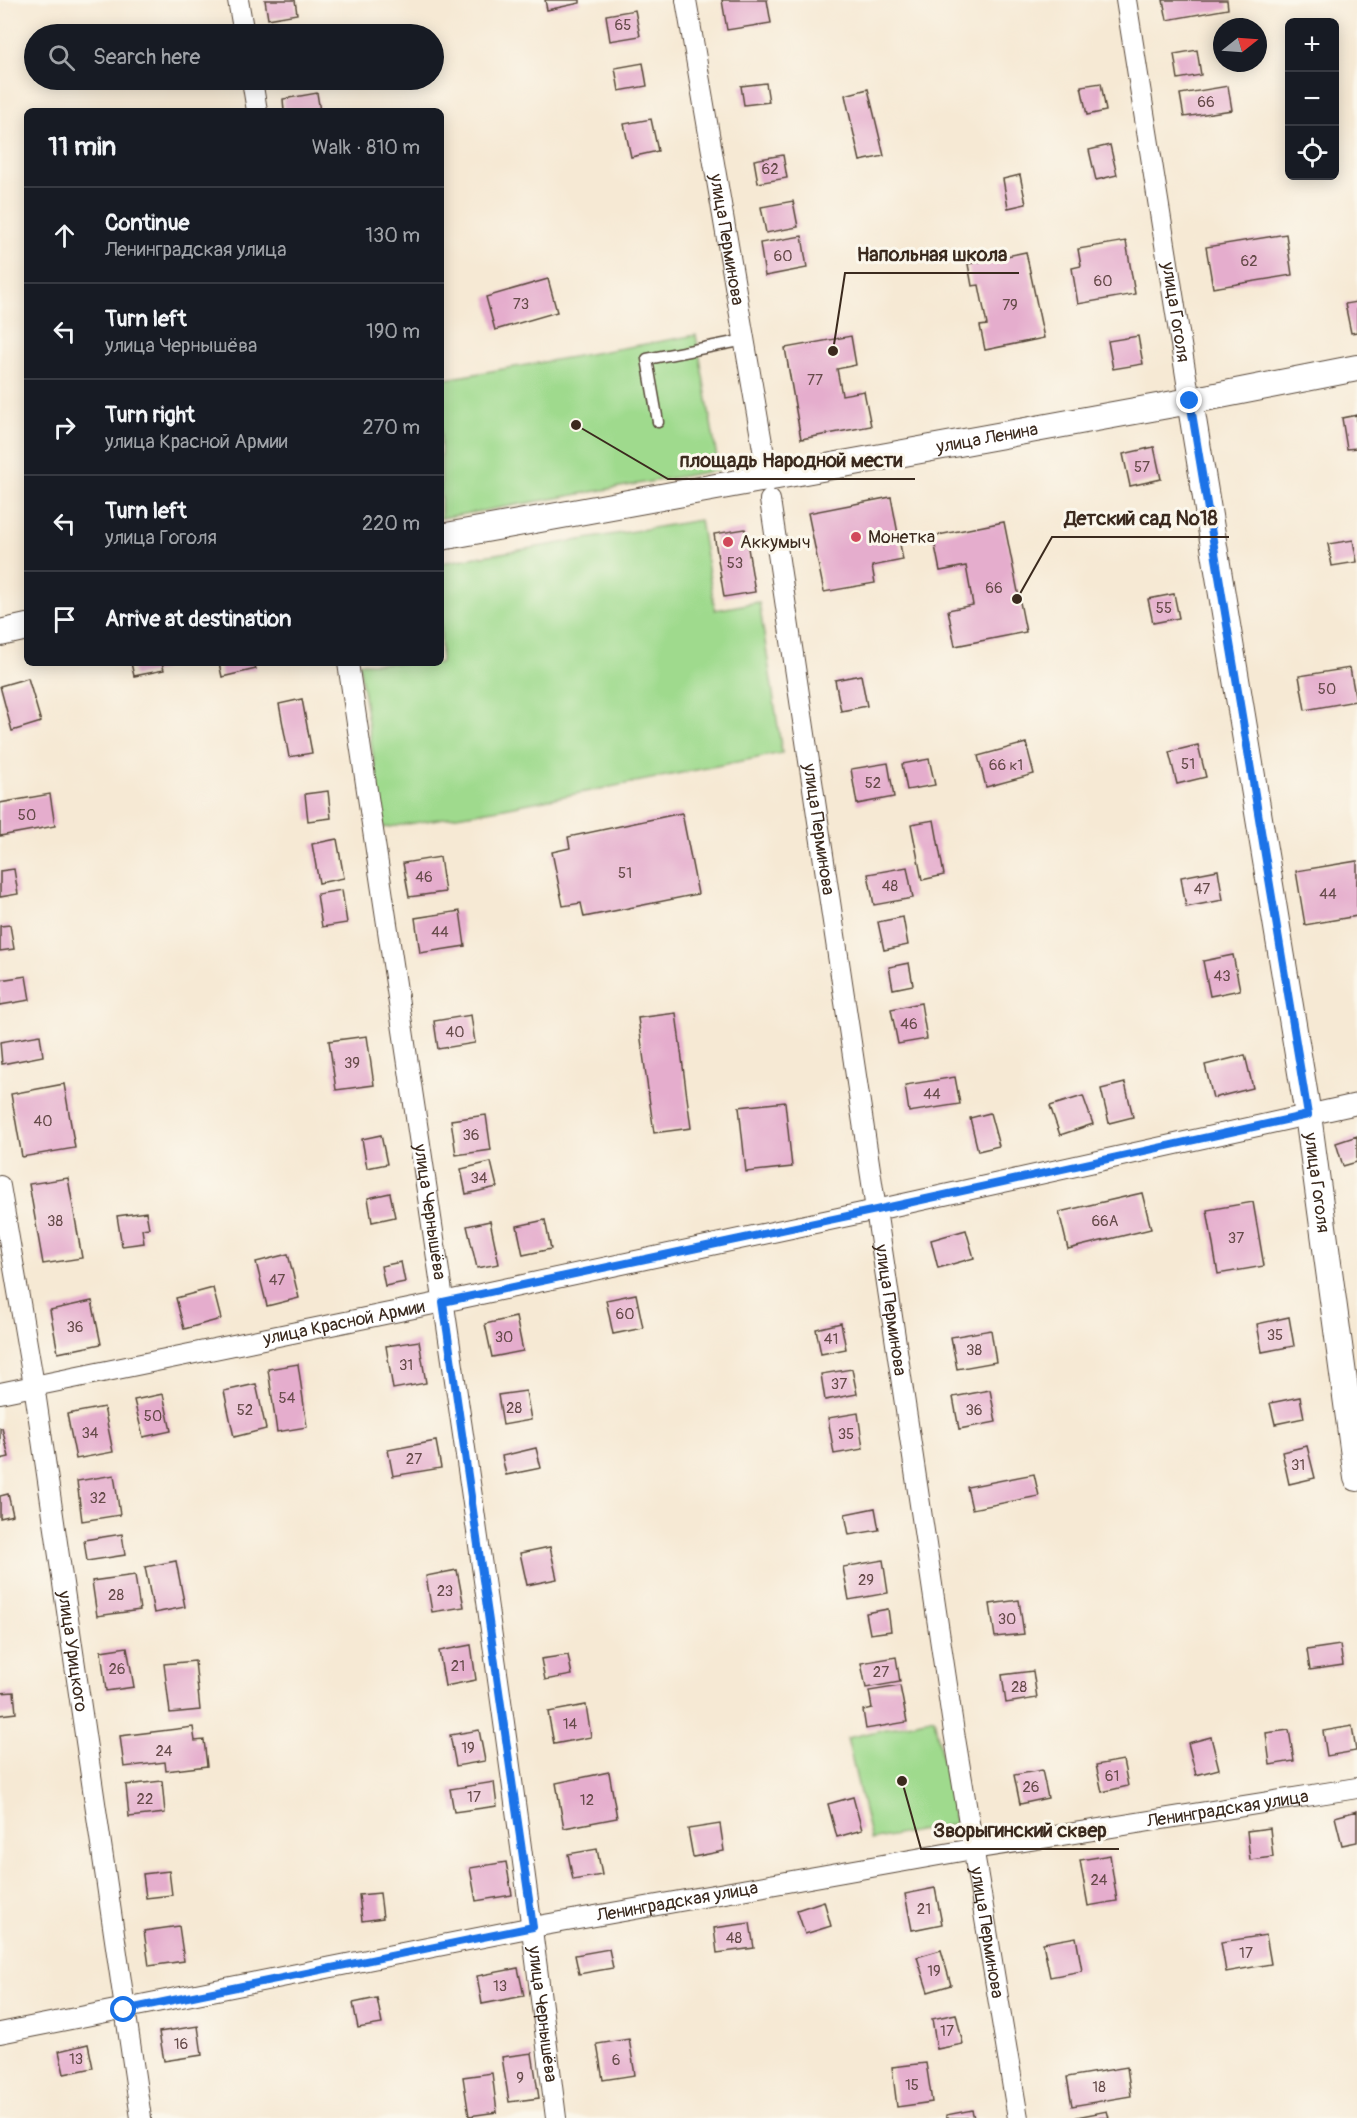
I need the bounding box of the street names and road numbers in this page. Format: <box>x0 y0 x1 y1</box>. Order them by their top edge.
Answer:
street label: улица Перминова <box>704 171 749 307</box>
street label: улица Гоголя <box>1156 260 1195 364</box>
street label: улица Ленина <box>934 418 1040 459</box>
street label: улица Перминова <box>797 761 840 897</box>
street label: улица Гоголя <box>1298 1130 1335 1234</box>
street label: улица Чернышёва <box>408 1141 451 1282</box>
street label: улица Перминова <box>869 1242 912 1377</box>
street label: улица Красной Армии <box>260 1295 427 1351</box>
street label: улица Урицкого <box>52 1588 93 1714</box>
street label: Ленинградская улица <box>1144 1785 1310 1833</box>
street label: улица Перминова <box>964 1864 1009 2000</box>
street label: Ленинградская улица <box>594 1876 760 1928</box>
street label: улица Чернышёва <box>522 1944 562 2084</box>

